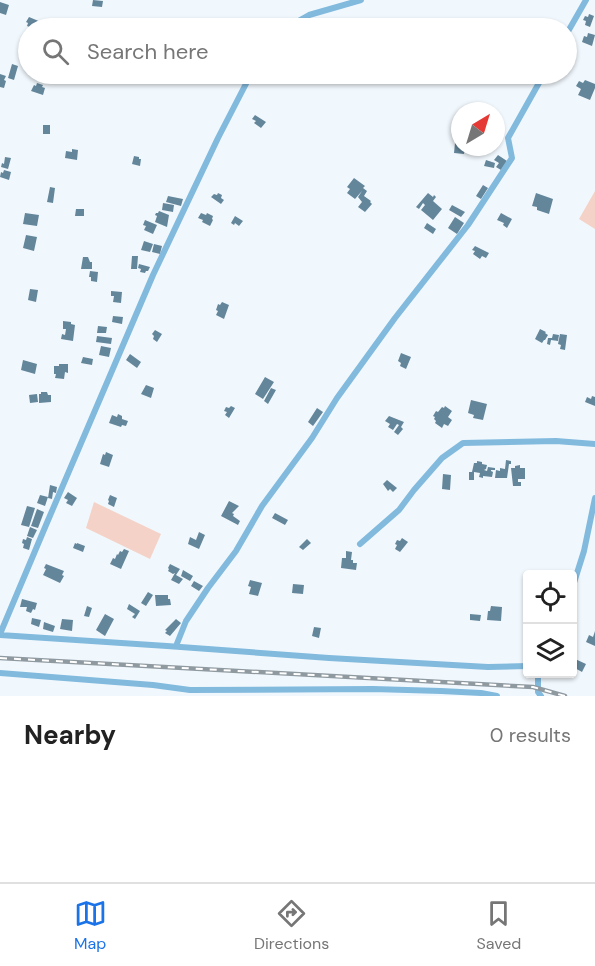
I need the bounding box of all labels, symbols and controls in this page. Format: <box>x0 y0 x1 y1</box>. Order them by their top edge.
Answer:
search box <box>18 18 577 84</box>
icon: search <box>39 35 72 68</box>
text: Search here <box>87 37 208 66</box>
north arrow <box>451 102 505 156</box>
map controls <box>523 570 577 678</box>
button: locate <box>523 570 577 624</box>
button: layers <box>523 624 577 678</box>
text: Nearby <box>24 718 116 752</box>
text: 0 results <box>490 722 571 748</box>
tab: Map <box>74 897 107 954</box>
tab: Directions <box>254 897 329 954</box>
tab: Saved <box>477 897 521 954</box>

